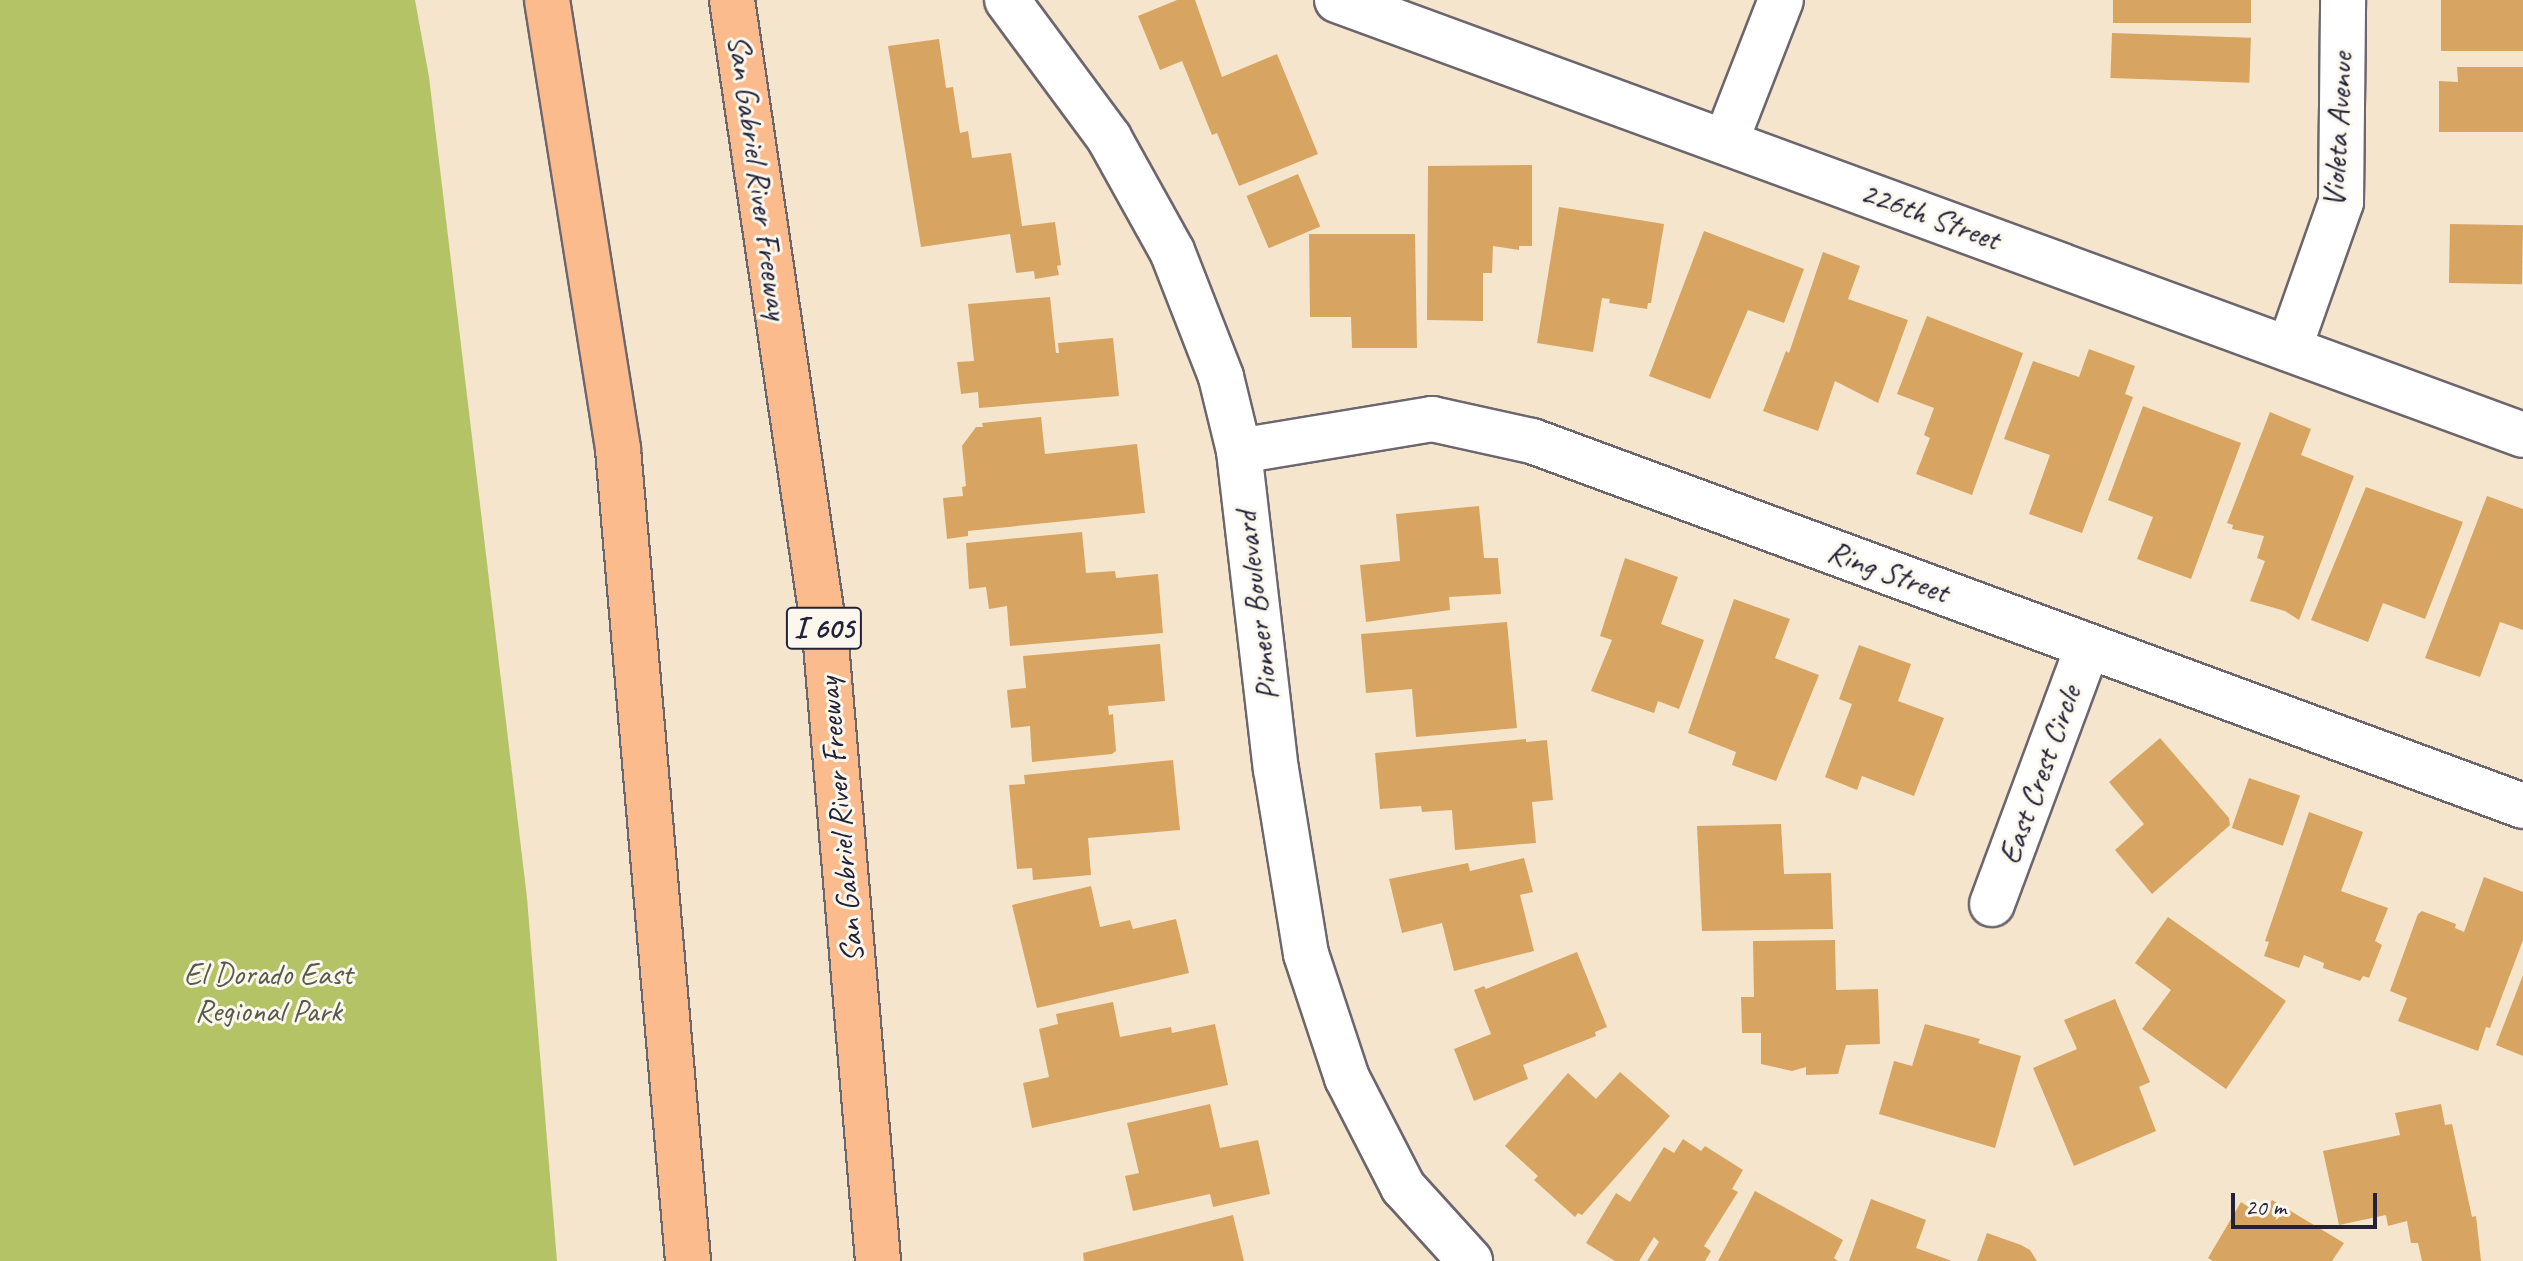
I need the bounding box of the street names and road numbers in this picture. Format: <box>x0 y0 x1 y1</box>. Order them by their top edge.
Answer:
street label: San Gabriel River Freeway <box>719 32 797 322</box>
street label: Violeta Avenue <box>2315 52 2361 208</box>
street label: 226th Street <box>1855 173 2005 259</box>
street label: Pioneer Boulevard <box>1226 509 1288 703</box>
street label: Ring Street <box>1822 532 1954 612</box>
road number: I 605 <box>784 602 864 654</box>
street label: San Gabriel River Freeway <box>809 675 873 965</box>
street label: East Crest Circle <box>1990 681 2090 869</box>

